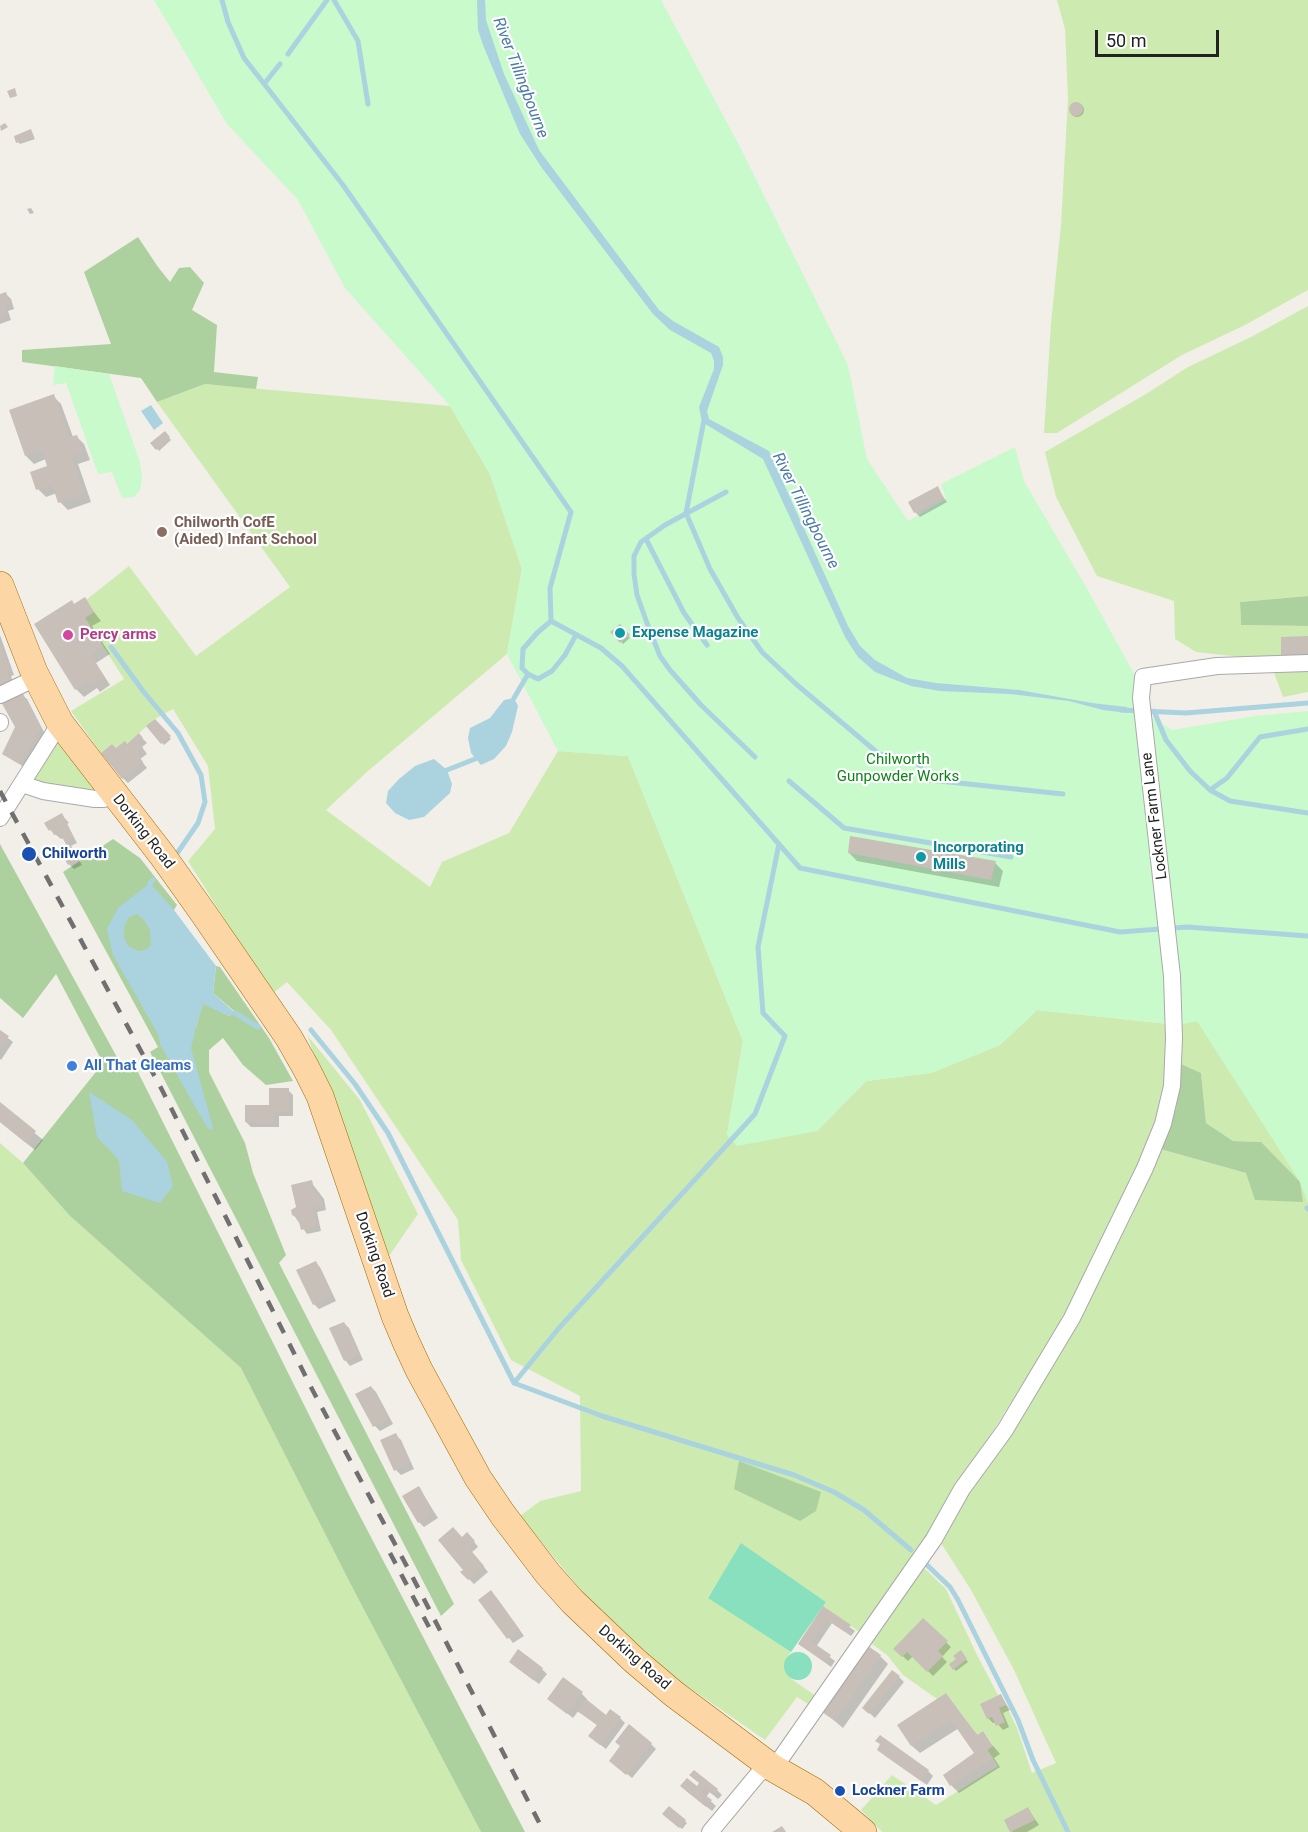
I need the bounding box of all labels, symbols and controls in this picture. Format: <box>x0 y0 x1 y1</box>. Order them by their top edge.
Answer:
water label: River Tillingbourne <box>488 15 552 141</box>
scale bar <box>1098 18 1222 56</box>
text: 50 m <box>1106 30 1146 51</box>
water label: River Tillingbourne <box>767 450 843 572</box>
place label: Chilworth CofE (Aided) Infant School <box>174 514 317 549</box>
marker: Chilworth CofE (Aided) Infant School <box>155 525 169 539</box>
place label: Expense Magazine <box>632 624 758 642</box>
place label: Percy arms <box>80 626 156 644</box>
marker: Expense Magazine <box>613 626 627 640</box>
marker: Percy arms <box>61 628 75 642</box>
park label: Chilworth Gunpowder Works <box>837 751 959 786</box>
street label: Lockner Farm Lane <box>1138 751 1172 881</box>
street label: Dorking Road <box>108 791 178 873</box>
place label: Incorporating Mills <box>933 839 1024 874</box>
marker: Chilworth <box>20 845 38 863</box>
place label: Chilworth <box>42 845 107 863</box>
marker: Incorporating Mills <box>914 850 928 864</box>
place label: All That Gleams <box>84 1057 191 1075</box>
marker: All That Gleams <box>65 1059 79 1073</box>
street label: Dorking Road <box>351 1210 397 1300</box>
street label: Dorking Road <box>594 1622 674 1694</box>
place label: Lockner Farm <box>852 1782 945 1800</box>
marker: Lockner Farm <box>833 1784 847 1798</box>

